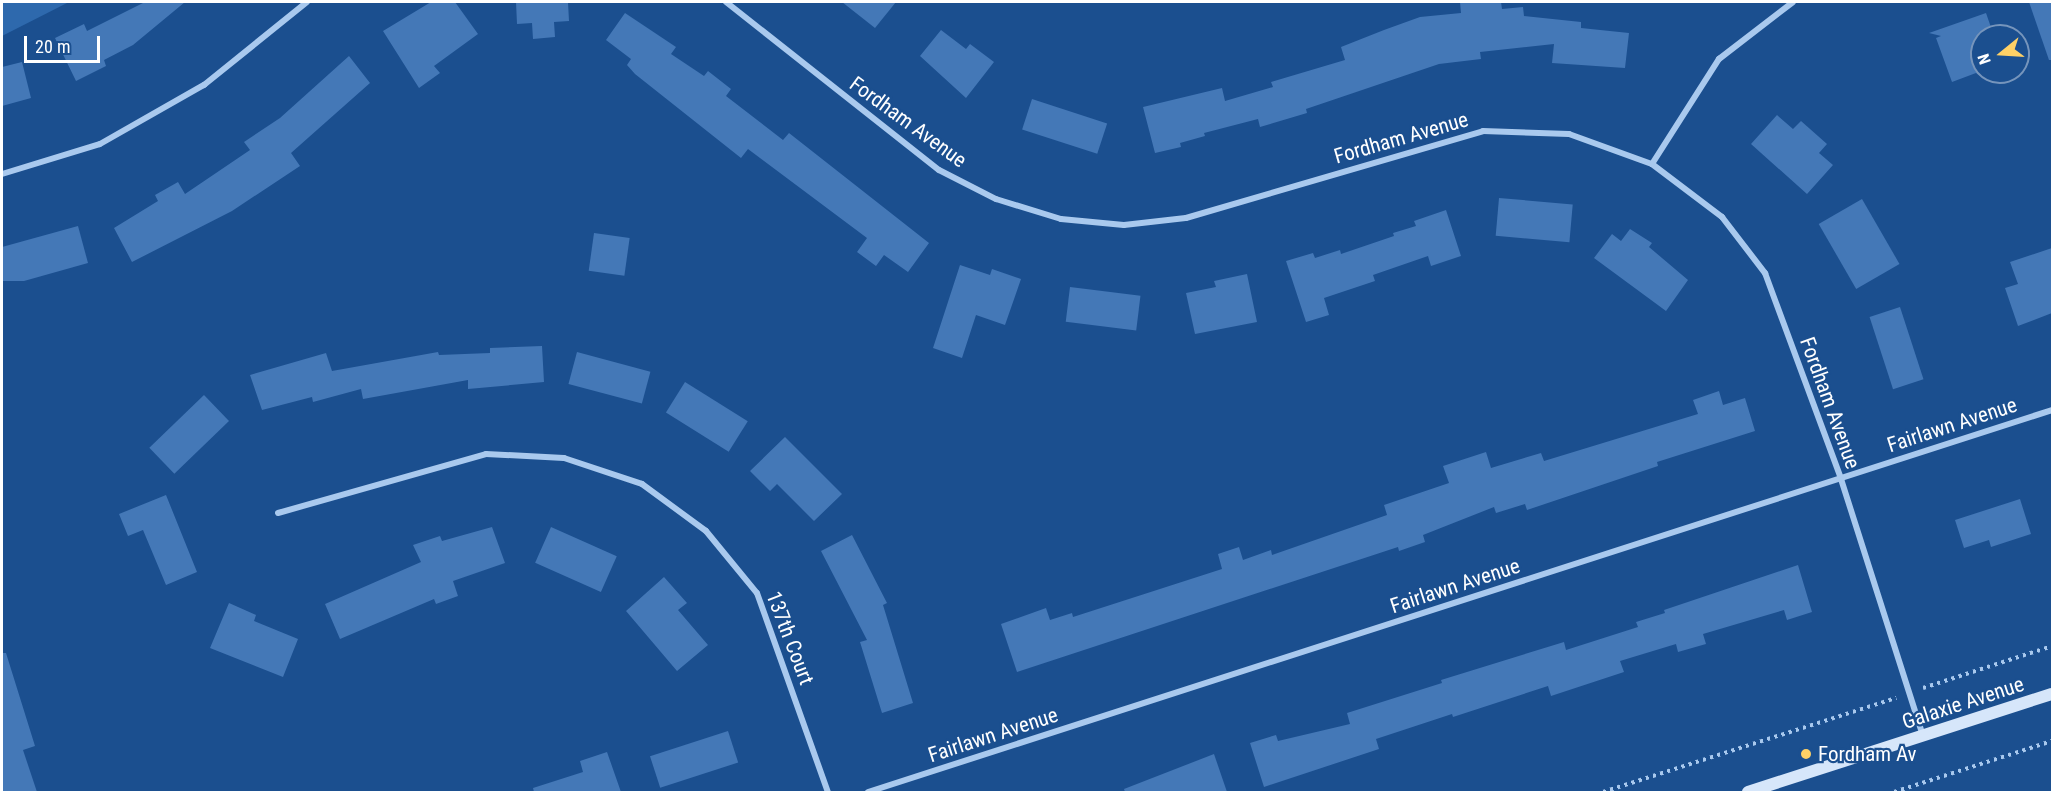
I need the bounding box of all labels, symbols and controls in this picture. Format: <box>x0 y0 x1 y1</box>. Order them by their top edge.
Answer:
scale bar <box>27 24 104 62</box>
north arrow <box>1970 24 2030 84</box>
text: 20 m <box>35 36 70 57</box>
text: N <box>1974 52 1995 67</box>
street label: Fordham Avenue <box>845 71 971 173</box>
street label: Fordham Avenue <box>1331 107 1471 169</box>
street label: Fordham Avenue <box>1795 334 1865 472</box>
street label: Fairlawn Avenue <box>1884 392 2020 458</box>
street label: Fairlawn Avenue <box>1387 553 1523 619</box>
street label: 137th Court <box>761 588 819 688</box>
street label: Galaxie Avenue <box>1899 671 2027 735</box>
street label: Fairlawn Avenue <box>925 702 1061 768</box>
place label: Fordham Av <box>1818 741 1916 767</box>
marker: Fordham Av <box>1799 747 1813 761</box>

